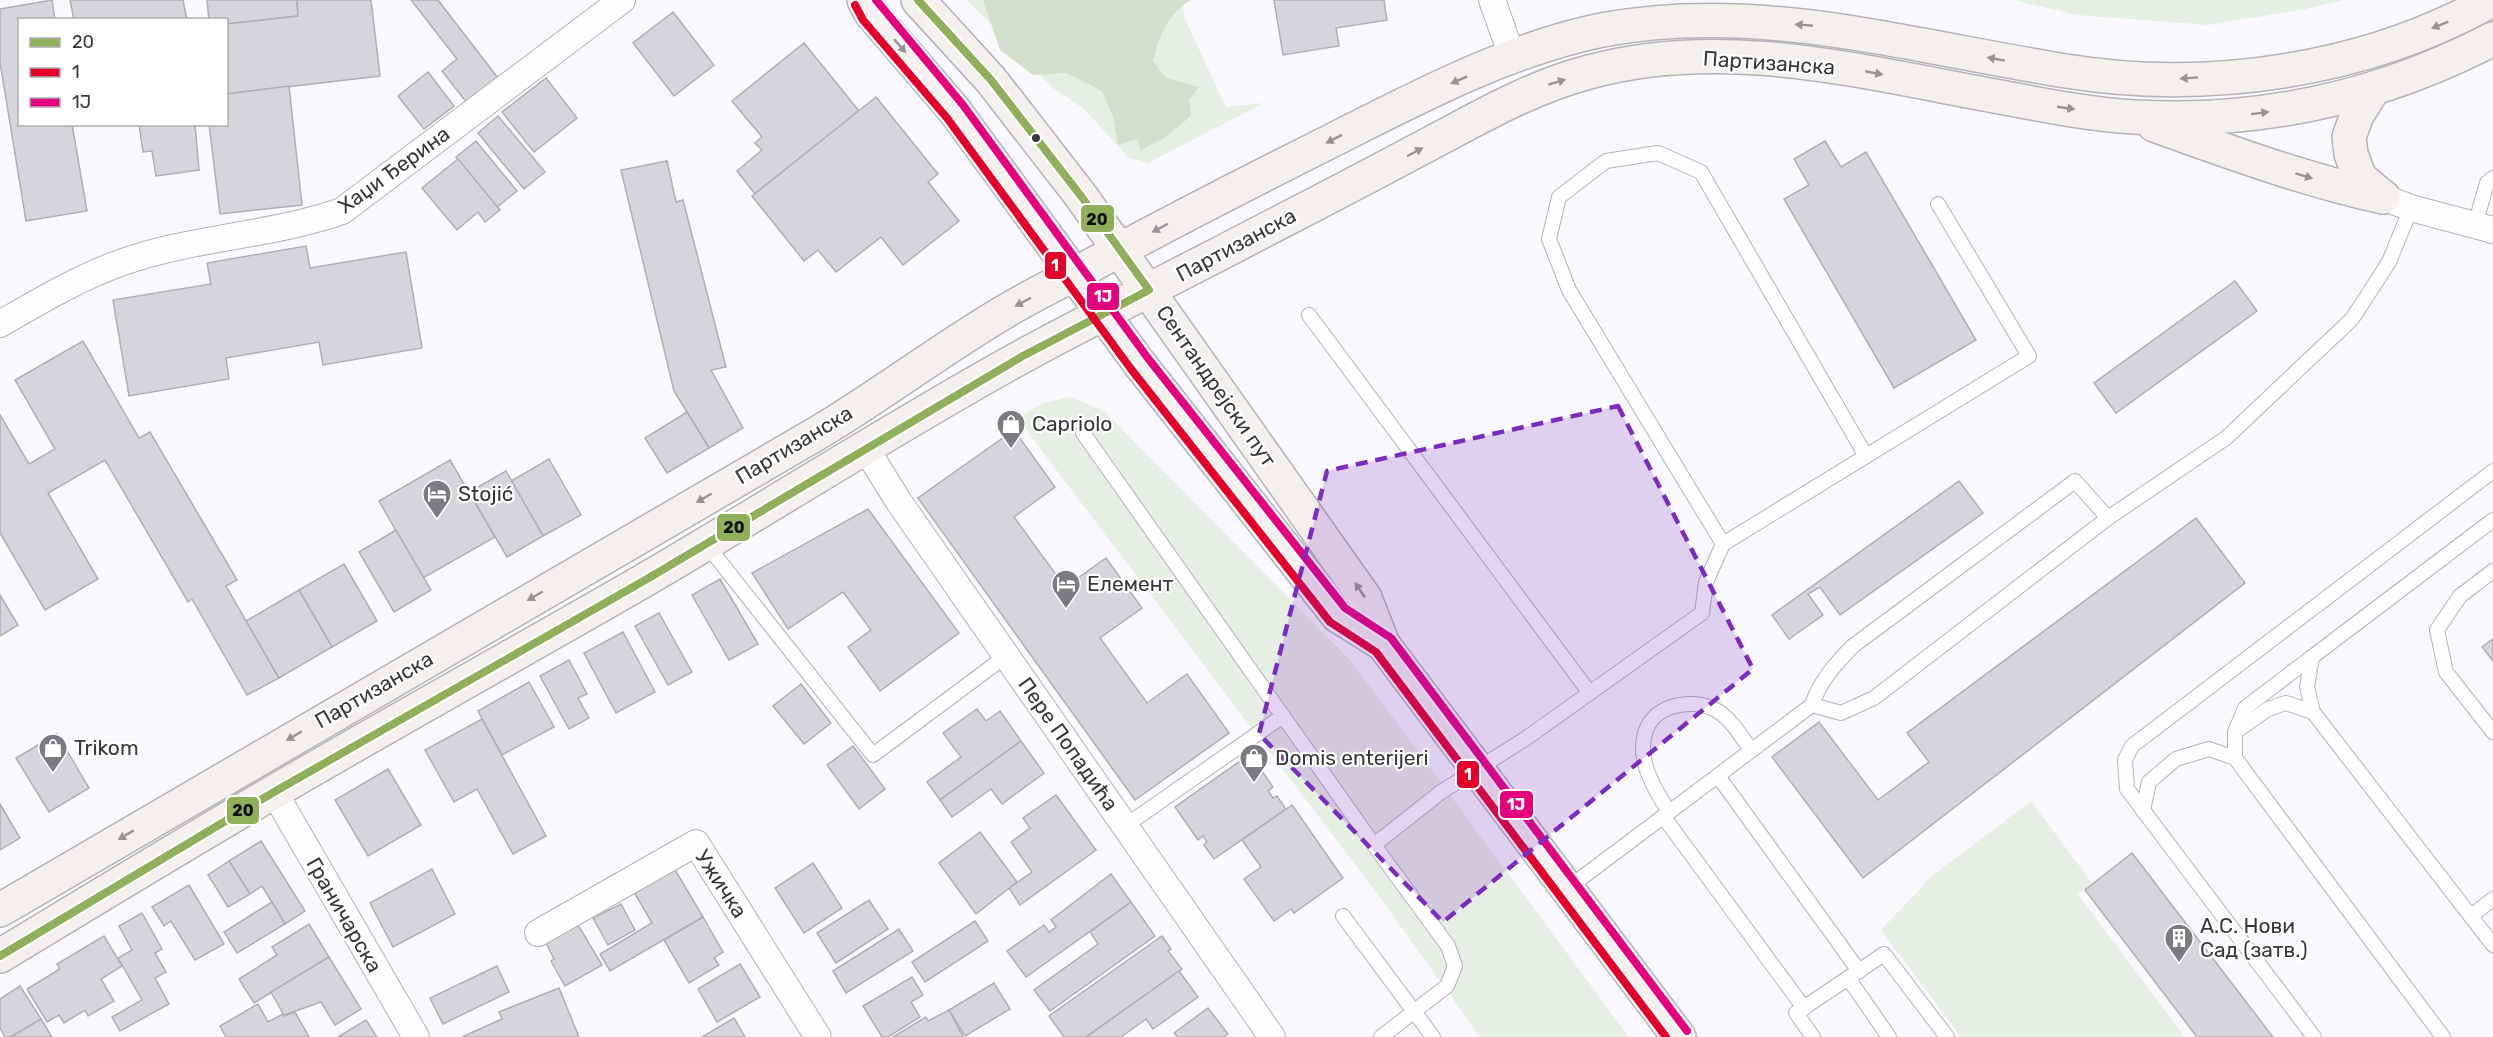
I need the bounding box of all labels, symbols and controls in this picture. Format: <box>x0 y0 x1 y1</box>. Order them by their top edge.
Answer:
legend <box>18 18 228 126</box>
one-way arrow <box>1794 20 1813 30</box>
one-way arrow <box>2430 20 2448 30</box>
text: 20 <box>72 31 94 53</box>
one-way arrow <box>893 38 906 54</box>
street label: Партизанска <box>1702 45 1836 80</box>
one-way arrow <box>1986 54 2005 63</box>
text: 1 <box>72 61 80 83</box>
one-way arrow <box>1864 69 1883 78</box>
one-way arrow <box>2180 74 2199 83</box>
one-way arrow <box>1450 75 1468 85</box>
one-way arrow <box>1548 77 1566 86</box>
text: 1J <box>72 91 91 113</box>
one-way arrow <box>2056 103 2075 113</box>
one-way arrow <box>2250 108 2269 118</box>
street label: Хаџи Ђерина <box>333 121 454 218</box>
unlabelled marker <box>1030 132 1042 144</box>
one-way arrow <box>1325 134 1343 144</box>
one-way arrow <box>1406 147 1423 157</box>
one-way arrow <box>2295 172 2313 181</box>
street label: Партизанска <box>1172 202 1300 287</box>
line badge: 20 <box>1080 204 1115 233</box>
text: 20 <box>1086 210 1108 229</box>
one-way arrow <box>1152 223 1169 233</box>
line badge: 1 <box>1044 251 1067 280</box>
text: 1 <box>1051 256 1059 275</box>
line badge: 1J <box>1086 282 1120 311</box>
text: 1J <box>1094 287 1112 306</box>
one-way arrow <box>1015 297 1032 306</box>
street label: Сентандрејски пут <box>1151 300 1282 471</box>
street label: Партизанска <box>731 400 857 489</box>
shop icon: Capriolo <box>995 408 1027 450</box>
place label: Capriolo <box>1032 411 1112 436</box>
hotel icon: Stojić <box>421 478 453 520</box>
place label: Stojić <box>458 481 513 506</box>
one-way arrow <box>696 493 712 504</box>
line badge: 20 <box>716 513 751 542</box>
text: 20 <box>723 518 745 537</box>
hotel icon: Елемент <box>1050 568 1082 610</box>
place label: Елемент <box>1087 571 1174 596</box>
one-way arrow <box>1354 583 1366 599</box>
one-way arrow <box>526 591 543 601</box>
street label: Партизанска <box>310 646 437 733</box>
street label: Пере Попадића <box>1013 672 1124 815</box>
one-way arrow <box>286 731 302 742</box>
shop icon: Trikom <box>37 732 69 774</box>
place label: Trikom <box>74 735 139 760</box>
shop icon: Domis enterijeri <box>1238 742 1270 784</box>
place label: Domis enterijeri <box>1275 745 1429 770</box>
line badge: 1 <box>1456 760 1480 789</box>
text: 1 <box>1464 765 1472 784</box>
line badge: 1J <box>1499 790 1534 819</box>
text: 1J <box>1507 795 1525 814</box>
line badge: 20 <box>226 796 260 825</box>
text: 20 <box>232 801 254 820</box>
one-way arrow <box>118 830 134 841</box>
street label: Ужичка <box>690 845 753 923</box>
street label: Граничарска <box>301 853 388 977</box>
place label: А.С. Нови Сад (затв.) <box>2200 913 2308 962</box>
building icon: А.С. Нови Сад (затв.) <box>2163 922 2195 964</box>

